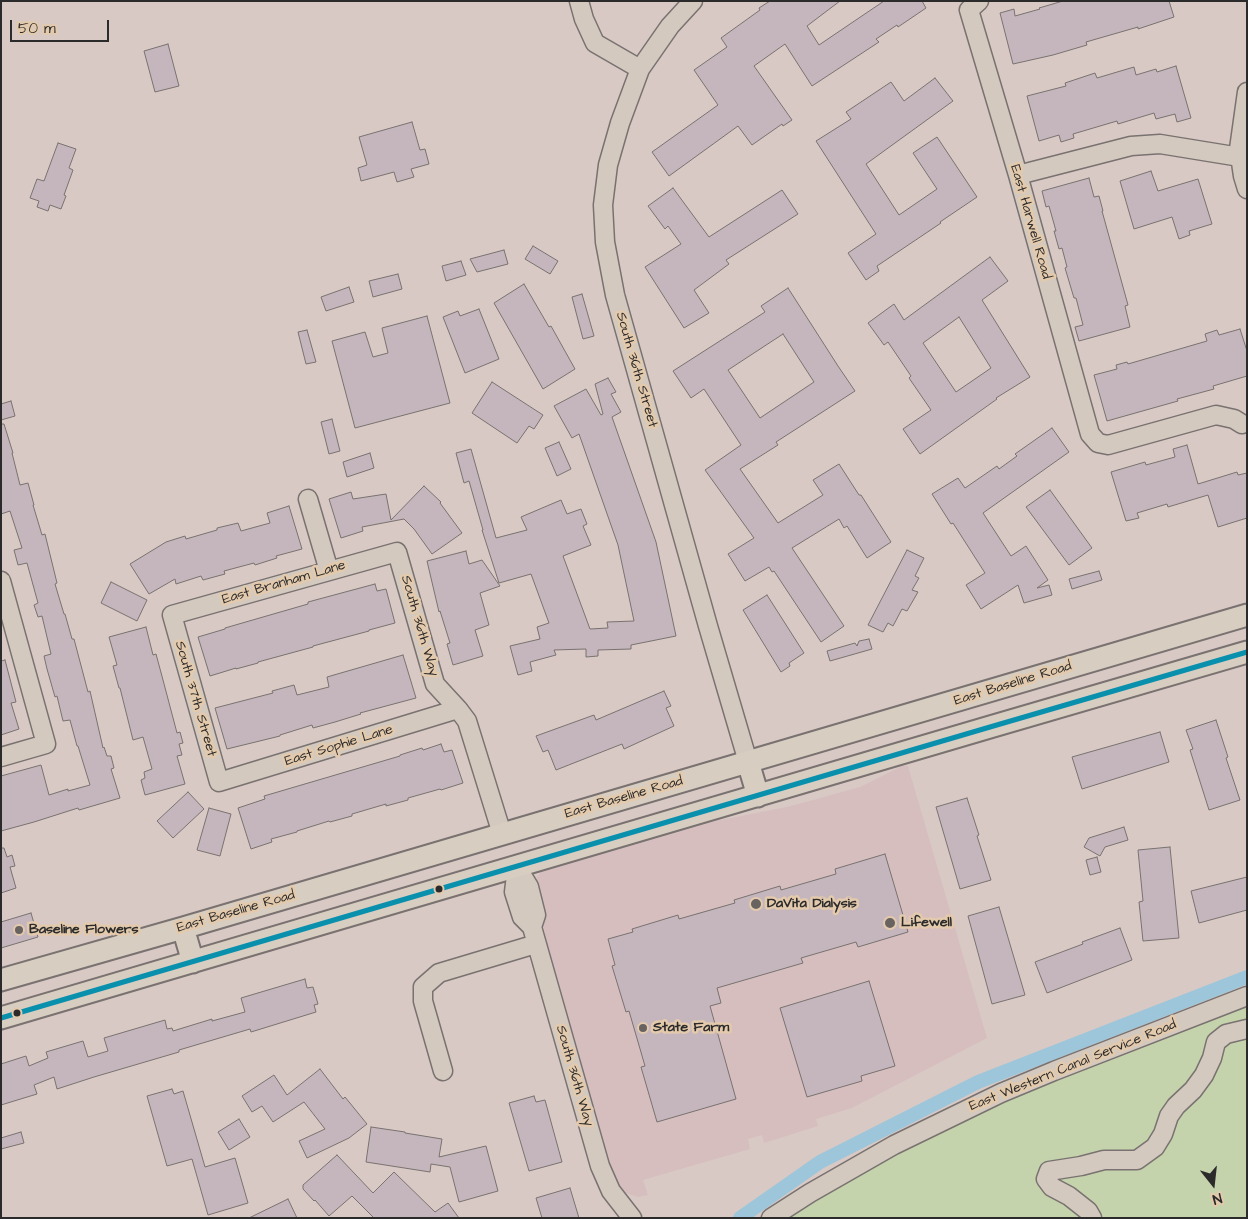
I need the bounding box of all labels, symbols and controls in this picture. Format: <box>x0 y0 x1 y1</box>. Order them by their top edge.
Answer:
scale bar <box>12 10 111 42</box>
text: 50 m <box>18 18 56 39</box>
street label: East Harwell Road <box>1006 163 1054 281</box>
street label: South 36th Street <box>611 310 661 430</box>
street label: East Branham Lane <box>220 557 348 609</box>
street label: South 36th Way <box>397 574 441 678</box>
street label: South 37th Street <box>170 639 220 759</box>
street label: East Baseline Road <box>952 658 1074 710</box>
street label: East Sophie Lane <box>283 722 395 770</box>
street label: East Baseline Road <box>563 773 685 823</box>
unlabelled marker <box>434 884 444 894</box>
street label: East Baseline Road <box>175 887 297 937</box>
place label: DaVita Dialysis <box>767 896 857 912</box>
marker: DaVita Dialysis <box>749 897 763 911</box>
place label: Lifewell <box>901 915 952 931</box>
marker: Lifewell <box>883 916 897 930</box>
place label: Baseline Flowers <box>29 922 139 938</box>
marker: Baseline Flowers <box>13 924 25 936</box>
unlabelled marker <box>12 1008 22 1018</box>
street label: East Western Canal Service Road <box>967 1017 1179 1115</box>
place label: State Farm <box>653 1020 729 1036</box>
marker: State Farm <box>637 1022 649 1034</box>
street label: South 36th Way <box>552 1024 596 1128</box>
north arrow <box>1188 1159 1238 1209</box>
text: N <box>1210 1188 1224 1209</box>

